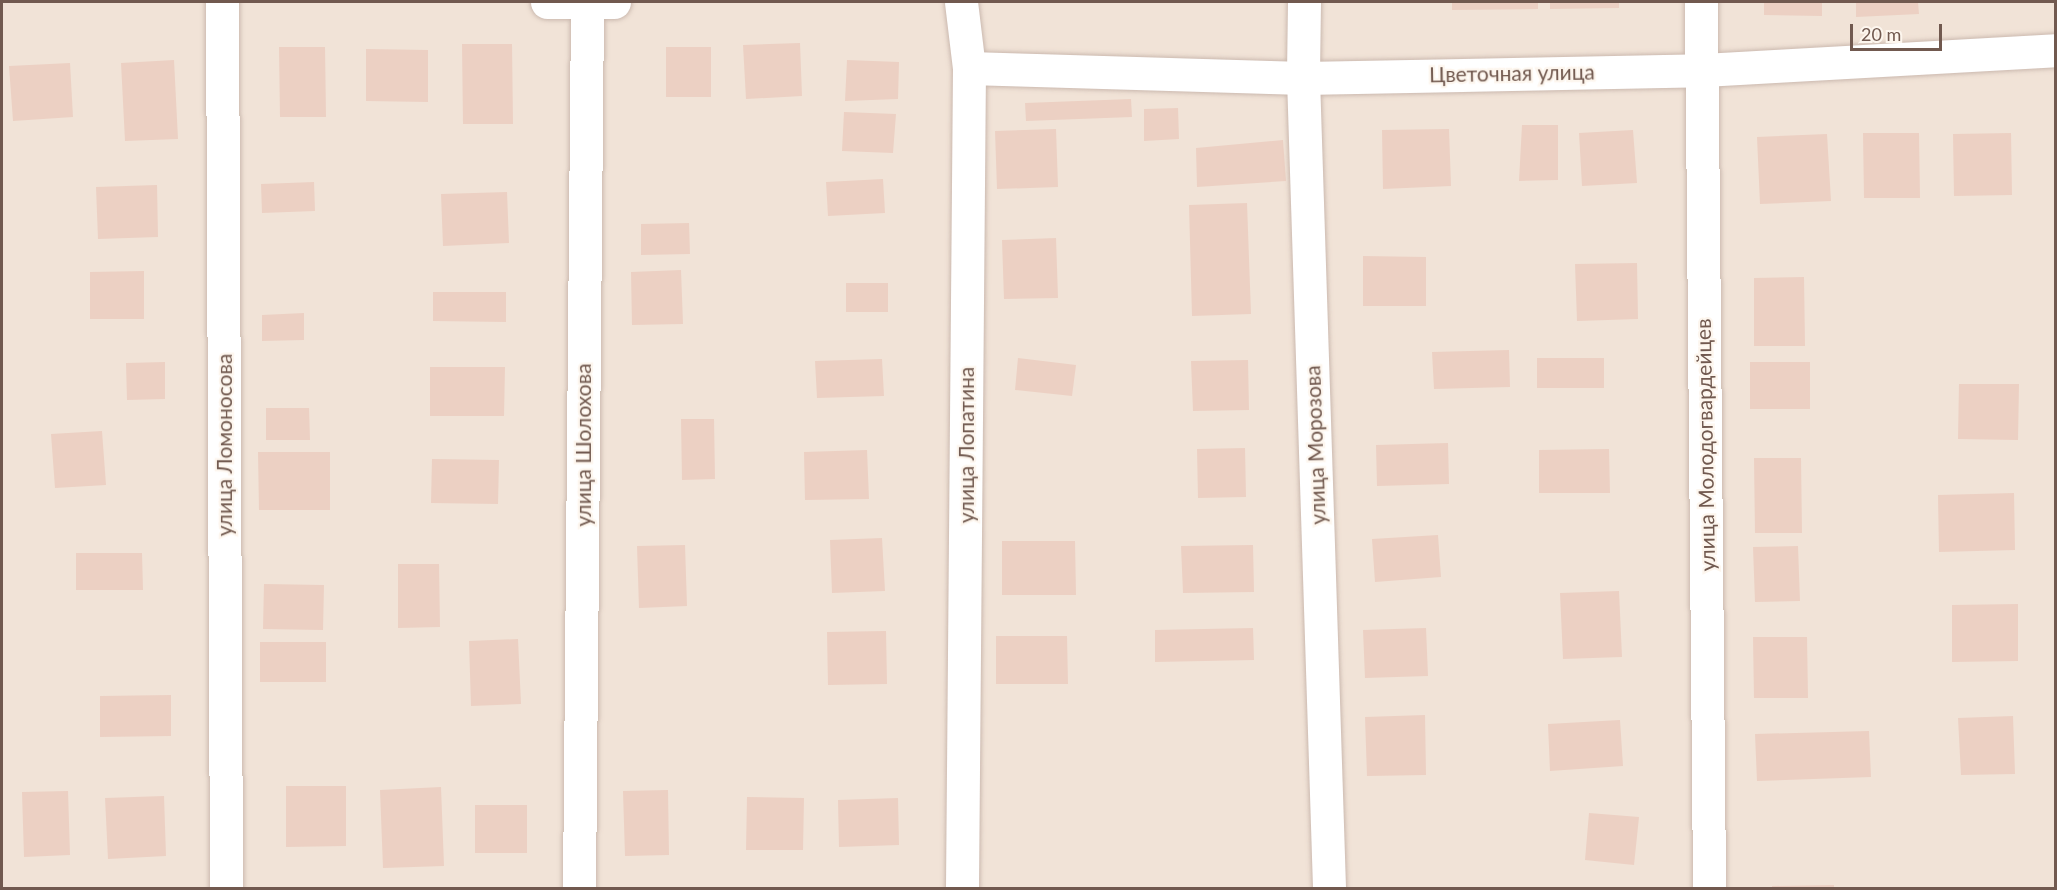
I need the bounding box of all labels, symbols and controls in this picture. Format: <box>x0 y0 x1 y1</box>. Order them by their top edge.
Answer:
scale bar <box>1853 12 1944 50</box>
text: 20 m <box>1861 23 1901 45</box>
street label: Цветочная улица <box>1429 59 1595 87</box>
street label: улица Молодогвардейцев <box>1690 318 1720 572</box>
street label: улица Ломоносова <box>211 354 237 536</box>
street label: улица Шолохова <box>570 363 596 527</box>
street label: улица Морозова <box>1300 365 1330 525</box>
street label: улица Лопатина <box>953 367 979 523</box>

